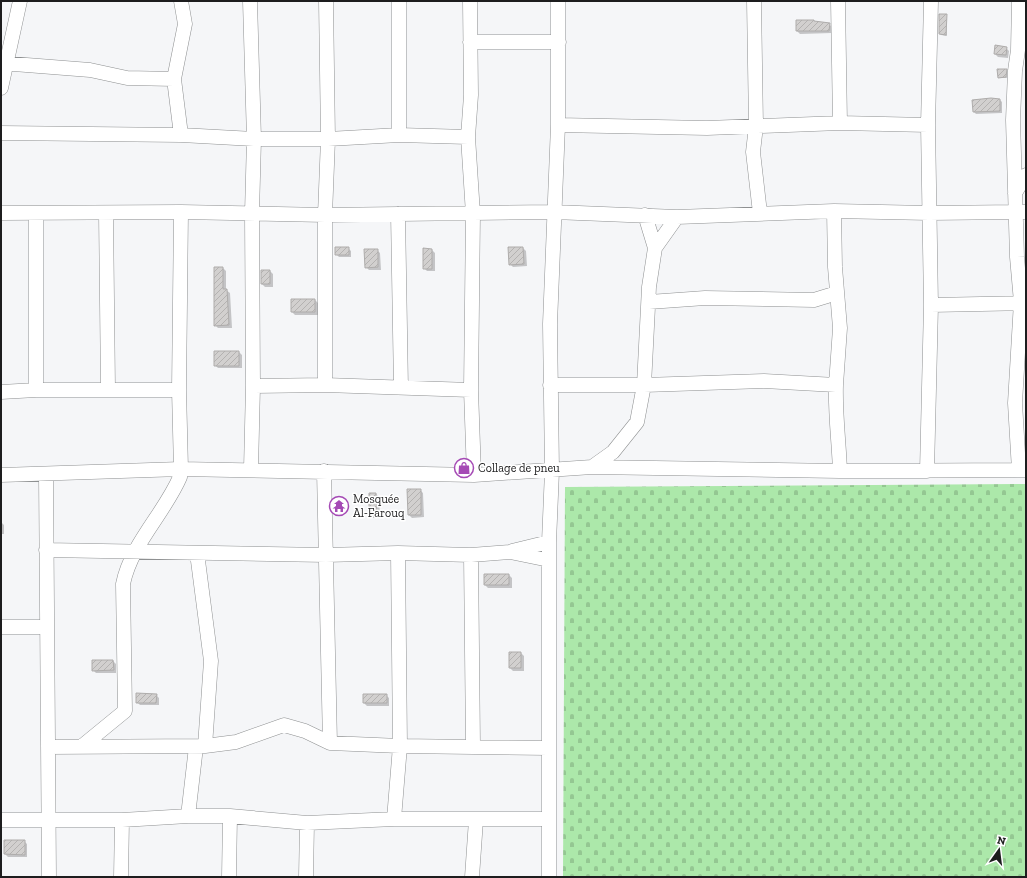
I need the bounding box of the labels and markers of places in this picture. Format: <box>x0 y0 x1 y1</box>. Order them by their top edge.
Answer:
shop icon: Collage de pneu <box>453 457 475 479</box>
place label: Collage de pneu <box>478 461 560 475</box>
place label: Mosquée Al-Farouq <box>353 492 405 520</box>
temple icon: Mosquée Al-Farouq <box>328 495 350 517</box>

